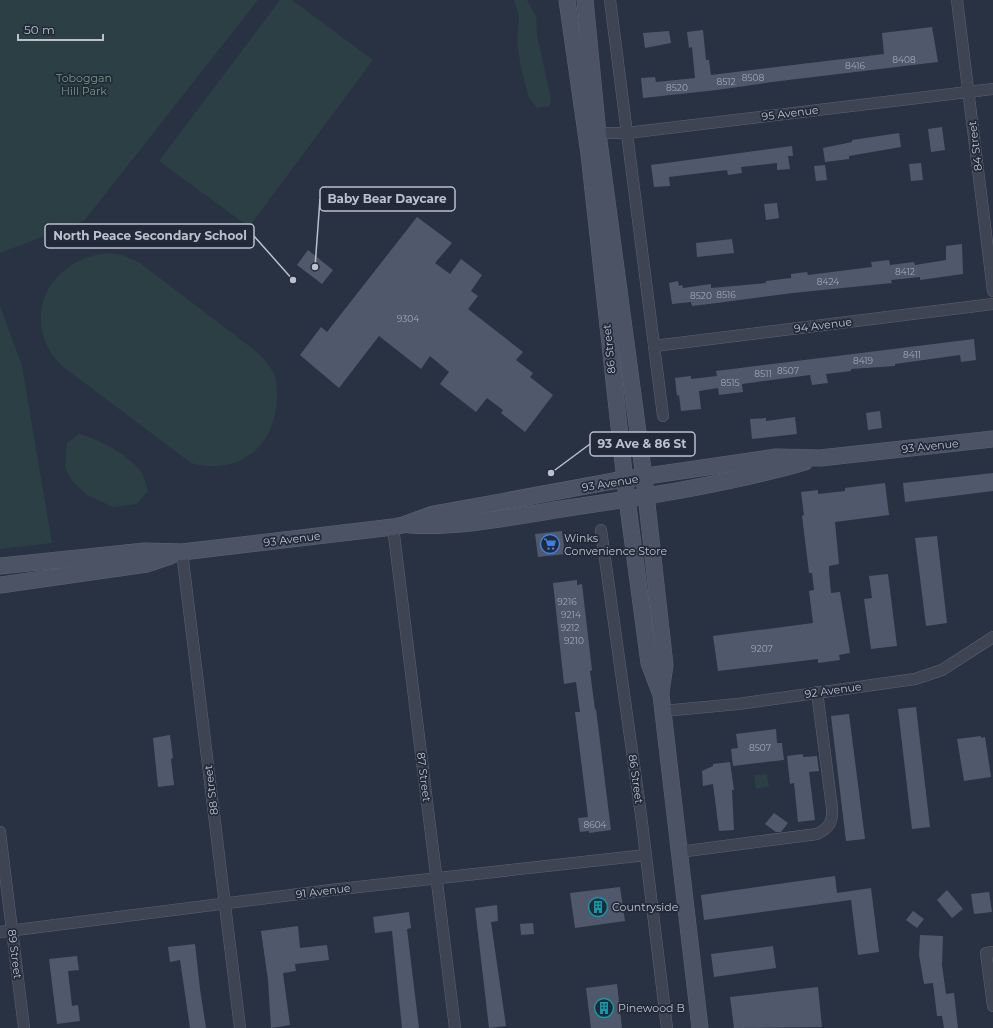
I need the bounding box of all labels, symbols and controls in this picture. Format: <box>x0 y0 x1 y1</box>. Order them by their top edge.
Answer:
scale bar <box>18 16 103 42</box>
text: 50 m <box>24 22 55 37</box>
house number: 8408 <box>892 54 916 65</box>
house number: 8416 <box>845 60 866 71</box>
park label: Toboggan Hill Park <box>56 71 112 98</box>
house number: 8508 <box>742 72 765 83</box>
house number: 8512 <box>716 76 736 87</box>
house number: 8520 <box>666 82 688 93</box>
street label: 95 Avenue <box>761 103 820 123</box>
street label: 84 Street <box>965 120 985 172</box>
callout: Baby Bear Daycare <box>320 187 455 211</box>
text: Baby Bear Daycare <box>327 191 447 206</box>
callout: North Peace Secondary School <box>45 224 254 248</box>
text: North Peace Secondary School <box>53 228 247 243</box>
house number: 8412 <box>895 266 915 277</box>
house number: 8424 <box>817 276 839 287</box>
house number: 8516 <box>716 289 736 300</box>
house number: 8520 <box>690 290 712 301</box>
house number: 9304 <box>397 313 419 324</box>
street label: 94 Avenue <box>793 314 853 336</box>
street label: 86 Street <box>599 323 619 375</box>
house number: 8411 <box>903 349 921 360</box>
house number: 8419 <box>853 355 874 366</box>
house number: 8507 <box>777 365 799 376</box>
house number: 8511 <box>754 368 772 379</box>
house number: 8515 <box>720 377 740 388</box>
callout: 93 Ave & 86 St <box>590 432 695 456</box>
text: 93 Ave & 86 St <box>598 436 687 451</box>
street label: 93 Avenue <box>901 436 960 456</box>
street label: 93 Avenue <box>581 472 640 494</box>
street label: 93 Avenue <box>263 529 322 549</box>
place label: Winks Convenience Store <box>564 531 668 558</box>
supermarket icon: Winks Convenience Store <box>539 533 561 555</box>
house number: 9216 <box>557 596 577 607</box>
house number: 9214 <box>561 609 581 620</box>
house number: 9212 <box>561 622 579 633</box>
house number: 9210 <box>564 635 584 646</box>
house number: 9207 <box>751 643 773 654</box>
street label: 92 Avenue <box>804 679 863 701</box>
house number: 8507 <box>749 742 771 753</box>
street label: 87 Street <box>414 752 434 803</box>
street label: 86 Street <box>626 753 646 805</box>
street label: 88 Street <box>201 764 221 816</box>
house number: 8604 <box>583 819 607 830</box>
street label: 91 Avenue <box>295 881 352 901</box>
building icon: Countryside <box>587 896 609 918</box>
place label: Countryside <box>612 900 679 914</box>
street label: 89 Street <box>5 928 25 980</box>
building icon: Pinewood B <box>593 997 615 1019</box>
place label: Pinewood B <box>618 1001 685 1015</box>

